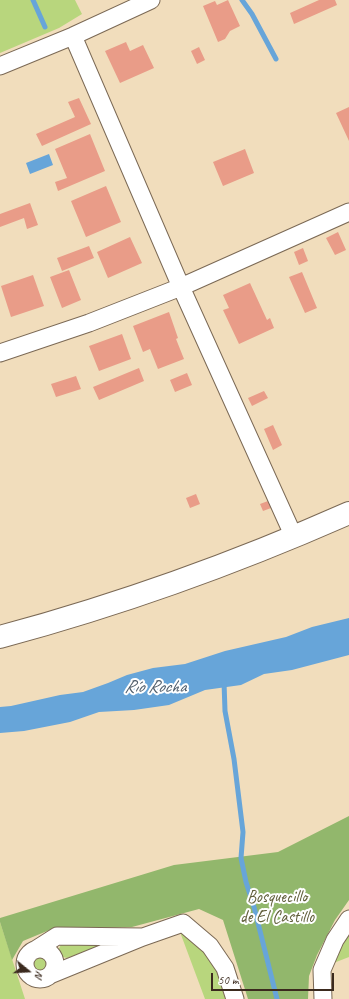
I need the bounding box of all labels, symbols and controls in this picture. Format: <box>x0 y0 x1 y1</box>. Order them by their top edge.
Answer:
water label: Río Rocha <box>124 676 186 698</box>
park label: Bosquecillo de El Castillo <box>240 888 314 928</box>
north arrow <box>8 951 48 991</box>
scale bar <box>213 965 336 991</box>
text: N <box>32 969 47 980</box>
text: 50 m <box>218 972 238 988</box>

